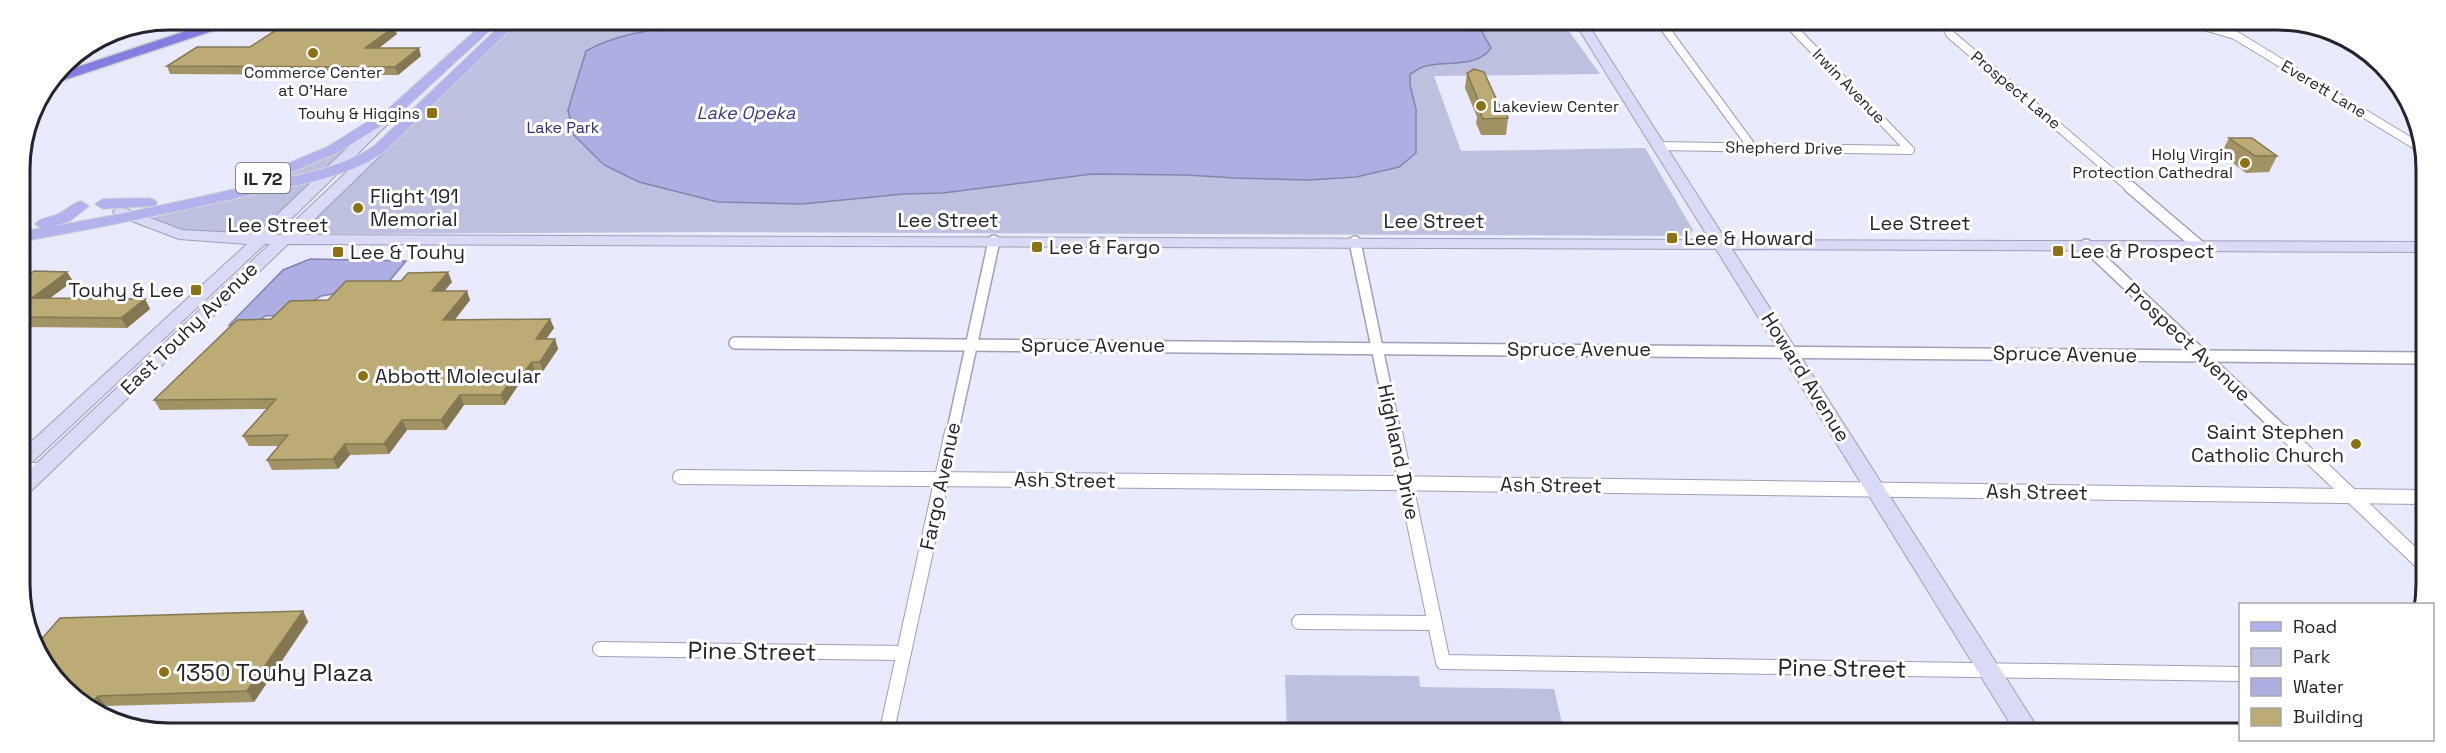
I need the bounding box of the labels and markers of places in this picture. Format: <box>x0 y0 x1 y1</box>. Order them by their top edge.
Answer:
marker: Commerce Center at O'Hare <box>306 46 320 60</box>
place label: Commerce Center at O'Hare <box>244 62 382 101</box>
place label: Lakeview Center <box>1493 96 1619 117</box>
marker: Lakeview Center <box>1474 99 1488 113</box>
place label: Touhy & Higgins <box>298 103 420 124</box>
marker: Touhy & Higgins <box>425 106 439 120</box>
place label: Holy Virgin Protection Cathedral <box>2072 144 2233 183</box>
marker: Holy Virgin Protection Cathedral <box>2238 156 2252 170</box>
place label: Flight 191 Memorial <box>370 183 459 232</box>
marker: Flight 191 Memorial <box>351 201 365 215</box>
place label: Lee & Howard <box>1684 225 1814 251</box>
marker: Lee & Howard <box>1665 231 1679 245</box>
place label: Lee & Fargo <box>1049 234 1160 260</box>
place label: Lee & Prospect <box>2070 238 2214 264</box>
place label: Lee & Touhy <box>350 239 465 265</box>
marker: Lee & Fargo <box>1030 240 1044 254</box>
marker: Lee & Prospect <box>2051 244 2065 258</box>
marker: Lee & Touhy <box>331 245 345 259</box>
place label: Touhy & Lee <box>68 277 184 303</box>
marker: Touhy & Lee <box>189 283 203 297</box>
place label: Abbott Molecular <box>375 363 541 389</box>
marker: Abbott Molecular <box>356 369 370 383</box>
place label: Saint Stephen Catholic Church <box>2191 419 2344 468</box>
marker: Saint Stephen Catholic Church <box>2349 437 2363 451</box>
place label: 1350 Touhy Plaza <box>176 657 373 688</box>
marker: 1350 Touhy Plaza <box>157 665 171 679</box>

